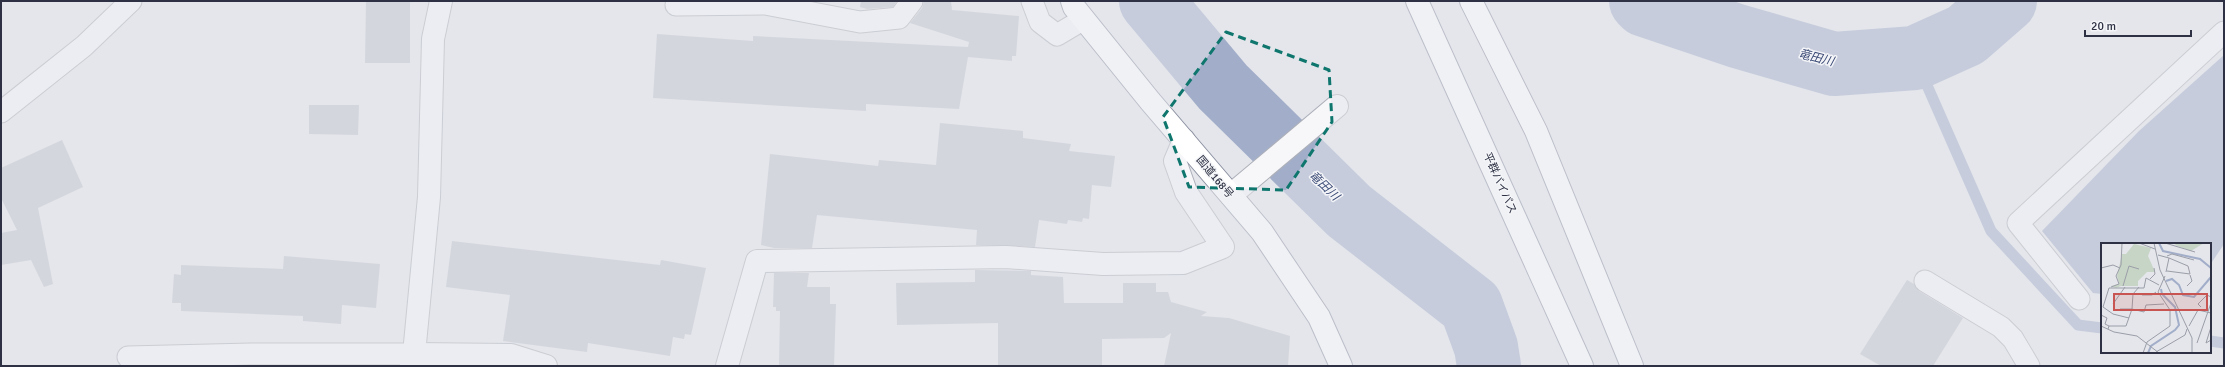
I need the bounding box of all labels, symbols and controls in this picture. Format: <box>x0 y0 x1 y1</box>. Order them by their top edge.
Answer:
scale bar <box>2085 12 2191 38</box>
text: 20 m <box>2091 19 2116 34</box>
water label: 竜田川 <box>1797 46 1837 70</box>
street label: 平群バイパス <box>1481 150 1519 216</box>
street label: 国道168号 <box>1194 153 1236 201</box>
water label: 竜田川 <box>1306 168 1344 205</box>
inset map <box>2101 243 2211 353</box>

